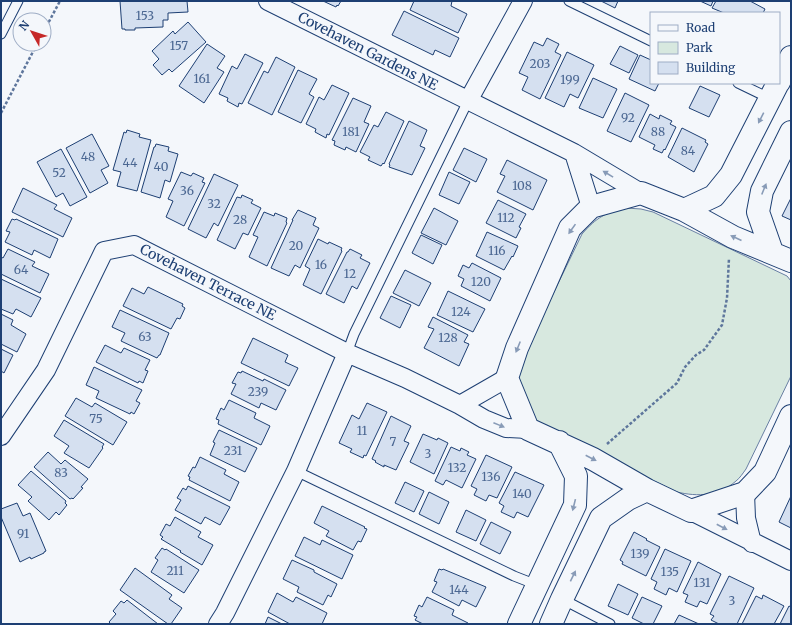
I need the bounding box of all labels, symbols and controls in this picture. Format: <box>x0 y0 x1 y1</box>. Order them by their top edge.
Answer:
house number: 153 <box>136 8 154 23</box>
street label: Covehaven Gardens NE <box>295 8 441 94</box>
north arrow <box>12 12 52 52</box>
legend <box>650 12 780 84</box>
text: N <box>16 18 33 33</box>
text: Road <box>686 20 715 35</box>
house number: 157 <box>170 38 188 53</box>
text: Park <box>686 40 713 55</box>
house number: 203 <box>530 56 551 71</box>
text: Building <box>686 60 736 75</box>
house number: 161 <box>194 71 211 86</box>
house number: 199 <box>560 72 580 87</box>
house number: 92 <box>621 110 635 125</box>
one-way arrow <box>758 112 764 124</box>
house number: 181 <box>342 124 360 139</box>
house number: 88 <box>651 124 665 139</box>
house number: 84 <box>681 143 696 158</box>
house number: 48 <box>81 149 95 164</box>
house number: 44 <box>123 155 138 170</box>
house number: 40 <box>154 159 169 174</box>
house number: 52 <box>52 165 66 180</box>
one-way arrow <box>602 170 614 177</box>
house number: 108 <box>512 178 532 193</box>
house number: 36 <box>180 183 194 198</box>
one-way arrow <box>761 183 767 194</box>
house number: 32 <box>207 196 221 211</box>
house number: 112 <box>497 210 515 225</box>
house number: 28 <box>233 212 247 227</box>
one-way arrow <box>568 223 576 234</box>
one-way arrow <box>729 234 741 240</box>
house number: 20 <box>289 238 304 253</box>
street label: Covehaven Terrace NE <box>137 240 279 324</box>
house number: 116 <box>488 243 506 258</box>
house number: 16 <box>315 257 327 272</box>
house number: 64 <box>14 262 29 277</box>
house number: 12 <box>344 266 356 281</box>
house number: 120 <box>471 274 491 289</box>
house number: 124 <box>451 304 471 319</box>
house number: 63 <box>138 329 152 344</box>
house number: 128 <box>438 330 458 345</box>
one-way arrow <box>514 341 520 353</box>
house number: 239 <box>248 384 268 399</box>
house number: 75 <box>89 411 103 426</box>
house number: 11 <box>357 423 368 438</box>
one-way arrow <box>493 423 505 429</box>
house number: 7 <box>390 434 397 449</box>
house number: 231 <box>224 443 243 458</box>
house number: 3 <box>425 446 432 461</box>
one-way arrow <box>586 455 597 461</box>
house number: 132 <box>448 460 466 475</box>
house number: 83 <box>54 465 68 480</box>
house number: 136 <box>481 469 501 484</box>
house number: 140 <box>512 486 532 501</box>
one-way arrow <box>570 499 576 512</box>
one-way arrow <box>716 523 728 530</box>
house number: 91 <box>17 526 30 541</box>
house number: 139 <box>631 546 649 561</box>
house number: 211 <box>166 563 184 578</box>
house number: 135 <box>661 564 679 579</box>
one-way arrow <box>570 570 576 582</box>
house number: 131 <box>694 575 711 590</box>
house number: 144 <box>449 582 469 597</box>
house number: 3 <box>729 593 736 608</box>

